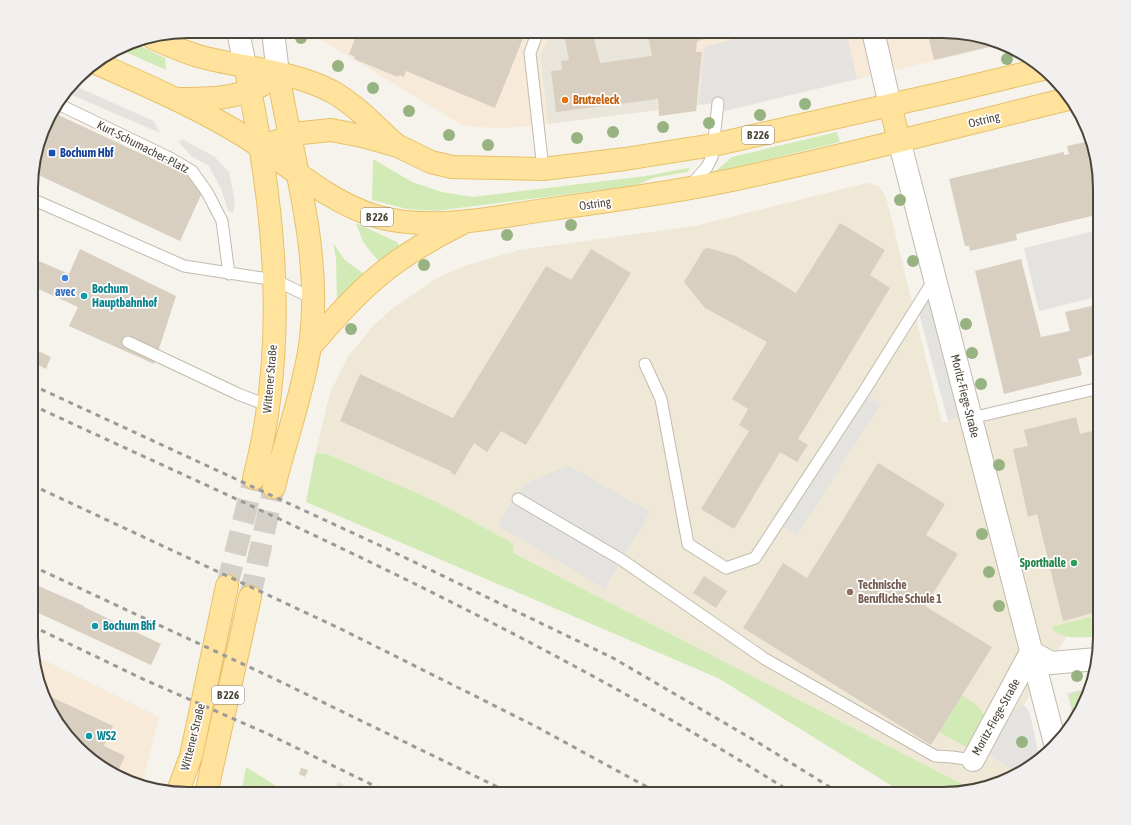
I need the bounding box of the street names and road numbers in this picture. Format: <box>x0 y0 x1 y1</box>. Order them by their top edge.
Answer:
street label: Ostring <box>967 109 1002 131</box>
street label: Kurt-Schumacher-Platz <box>95 118 192 177</box>
road number: B 226 <box>742 126 774 144</box>
street label: Ostring <box>578 195 613 213</box>
road number: B 226 <box>361 208 393 226</box>
street label: Wittener Straße <box>260 344 280 414</box>
street label: Moritz-Fiege-Straße <box>948 353 982 439</box>
street label: Moritz-Fiege-Straße <box>969 676 1023 758</box>
road number: B 226 <box>212 686 244 704</box>
street label: Wittener Straße <box>178 702 208 772</box>

